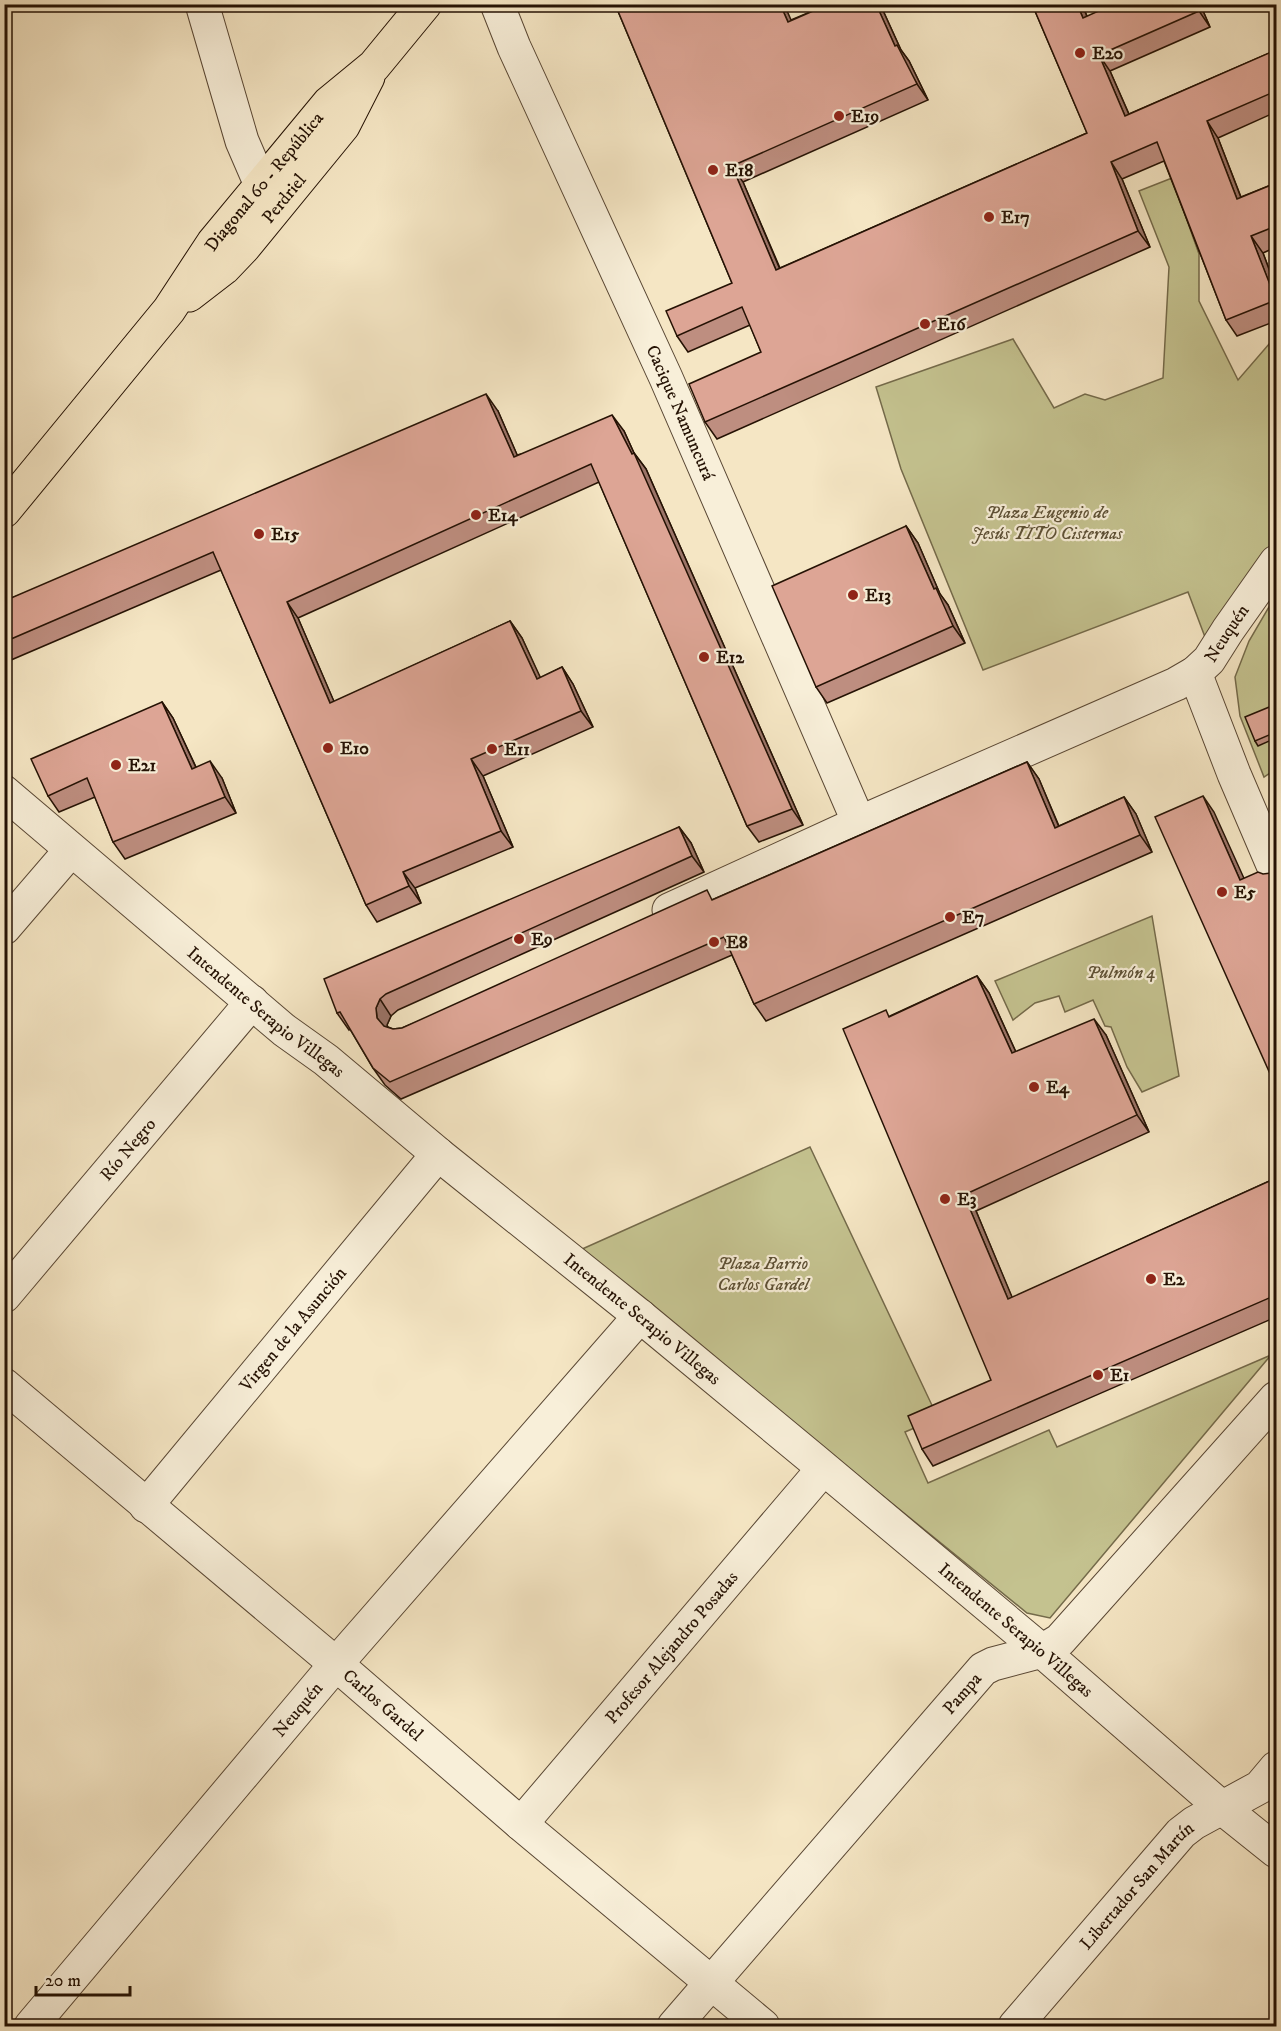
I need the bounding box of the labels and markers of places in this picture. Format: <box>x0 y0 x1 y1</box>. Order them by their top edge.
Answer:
place label: E20 <box>1092 43 1124 65</box>
marker: E20 <box>1073 46 1087 60</box>
place label: E19 <box>851 106 879 128</box>
marker: E19 <box>832 109 846 123</box>
place label: E18 <box>725 160 753 182</box>
marker: E18 <box>706 163 720 177</box>
place label: E17 <box>1001 207 1030 229</box>
marker: E17 <box>982 210 996 224</box>
place label: E16 <box>937 314 967 336</box>
marker: E16 <box>918 317 932 331</box>
place label: E14 <box>488 505 518 527</box>
marker: E14 <box>469 508 483 522</box>
place label: E15 <box>271 524 299 546</box>
marker: E15 <box>252 527 266 541</box>
place label: E13 <box>865 585 891 607</box>
marker: E13 <box>846 588 860 602</box>
place label: E12 <box>716 647 745 669</box>
marker: E12 <box>697 650 711 664</box>
place label: E10 <box>340 738 369 760</box>
place label: E11 <box>504 739 530 761</box>
marker: E10 <box>321 741 335 755</box>
marker: E11 <box>485 742 499 756</box>
place label: E21 <box>128 755 157 777</box>
marker: E21 <box>109 758 123 772</box>
place label: E5 <box>1234 882 1256 904</box>
marker: E5 <box>1215 885 1229 899</box>
place label: E7 <box>962 907 984 929</box>
marker: E7 <box>943 910 957 924</box>
place label: E9 <box>531 929 553 951</box>
marker: E9 <box>512 932 526 946</box>
place label: E8 <box>726 932 748 954</box>
marker: E8 <box>707 935 721 949</box>
place label: E4 <box>1046 1077 1070 1099</box>
marker: E4 <box>1027 1080 1041 1094</box>
place label: E3 <box>957 1189 977 1211</box>
marker: E3 <box>938 1192 952 1206</box>
place label: E2 <box>1163 1269 1186 1291</box>
marker: E2 <box>1144 1272 1158 1286</box>
place label: E1 <box>1110 1365 1130 1387</box>
marker: E1 <box>1091 1368 1105 1382</box>

